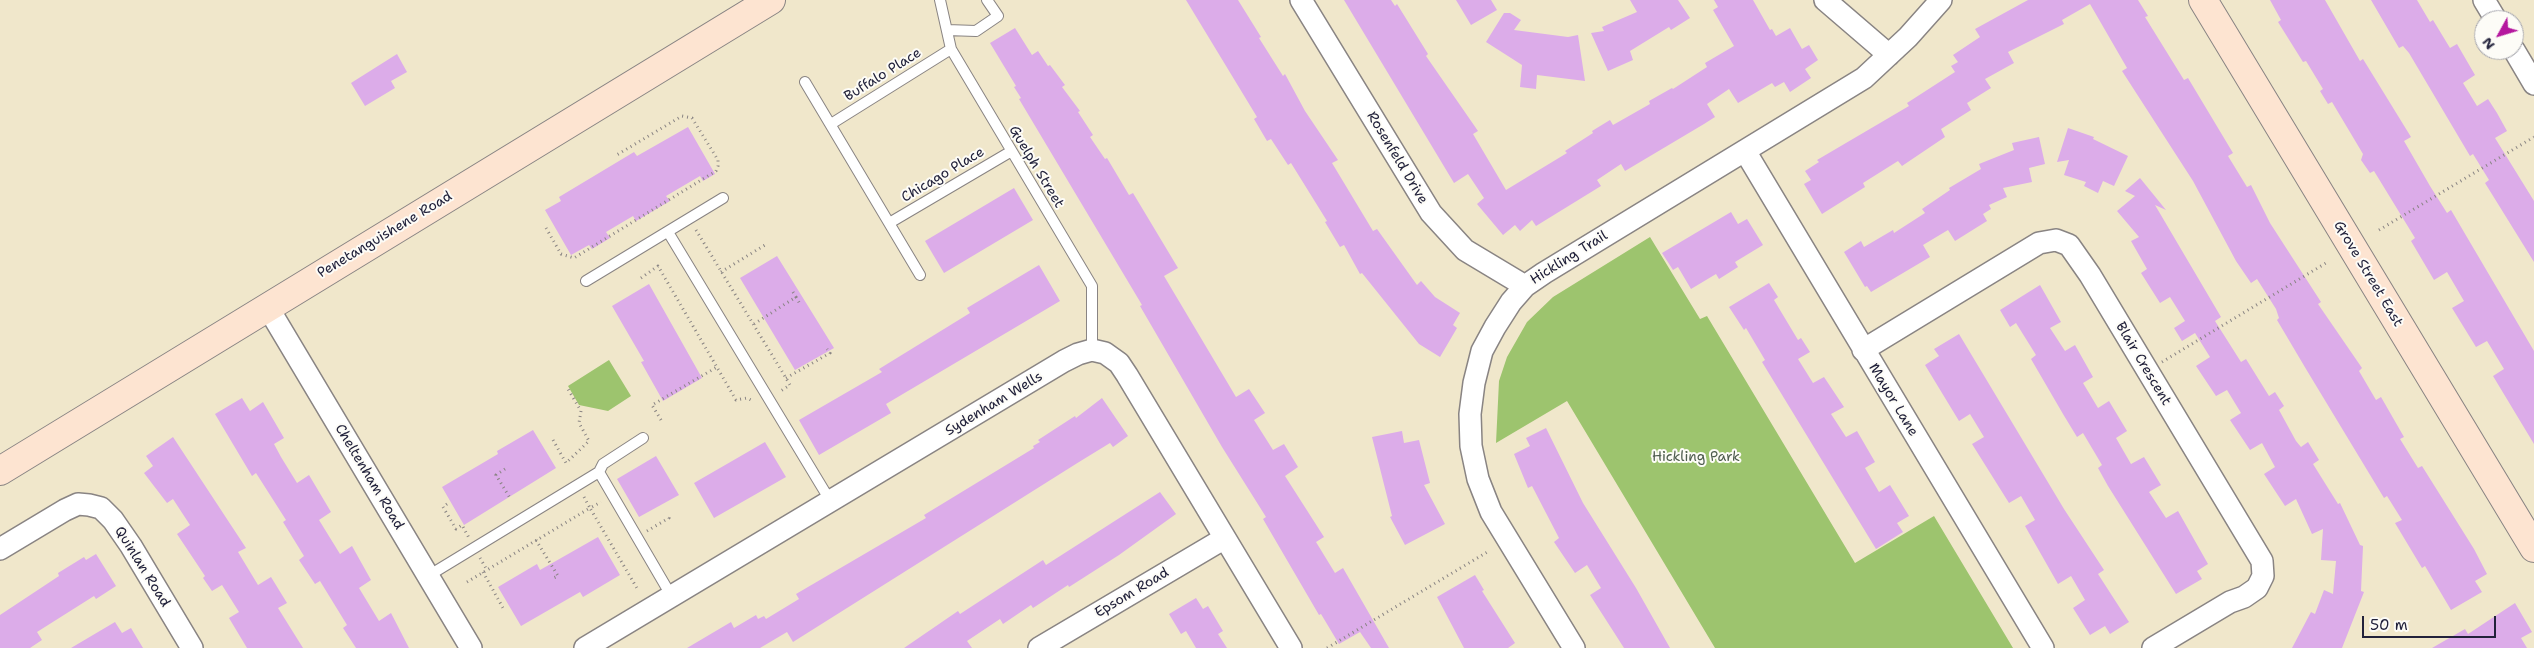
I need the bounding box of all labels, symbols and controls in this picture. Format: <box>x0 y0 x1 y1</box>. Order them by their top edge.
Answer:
north arrow <box>2474 10 2524 60</box>
text: N <box>2478 34 2499 54</box>
street label: Buffalo Place <box>841 45 925 105</box>
street label: Rosenfeld Drive <box>1363 109 1431 207</box>
street label: Guelph Street <box>1005 123 1067 211</box>
street label: Chicago Place <box>899 144 987 206</box>
street label: Penetanguishene Road <box>315 188 455 282</box>
street label: Grove Street East <box>2330 218 2406 330</box>
street label: Hickling Trail <box>1527 228 1611 288</box>
street label: Blair Crescent <box>2112 319 2174 409</box>
street label: Mayor Lane <box>1865 360 1921 440</box>
street label: Sydenham Wells <box>942 368 1046 440</box>
street label: Cheltenham Road <box>331 421 407 533</box>
park label: Hickling Park <box>1652 449 1740 465</box>
street label: Quinlan Road <box>111 524 173 610</box>
street label: Epsom Road <box>1092 564 1172 622</box>
scale bar <box>2364 606 2498 638</box>
text: 50 m <box>2370 615 2408 635</box>

